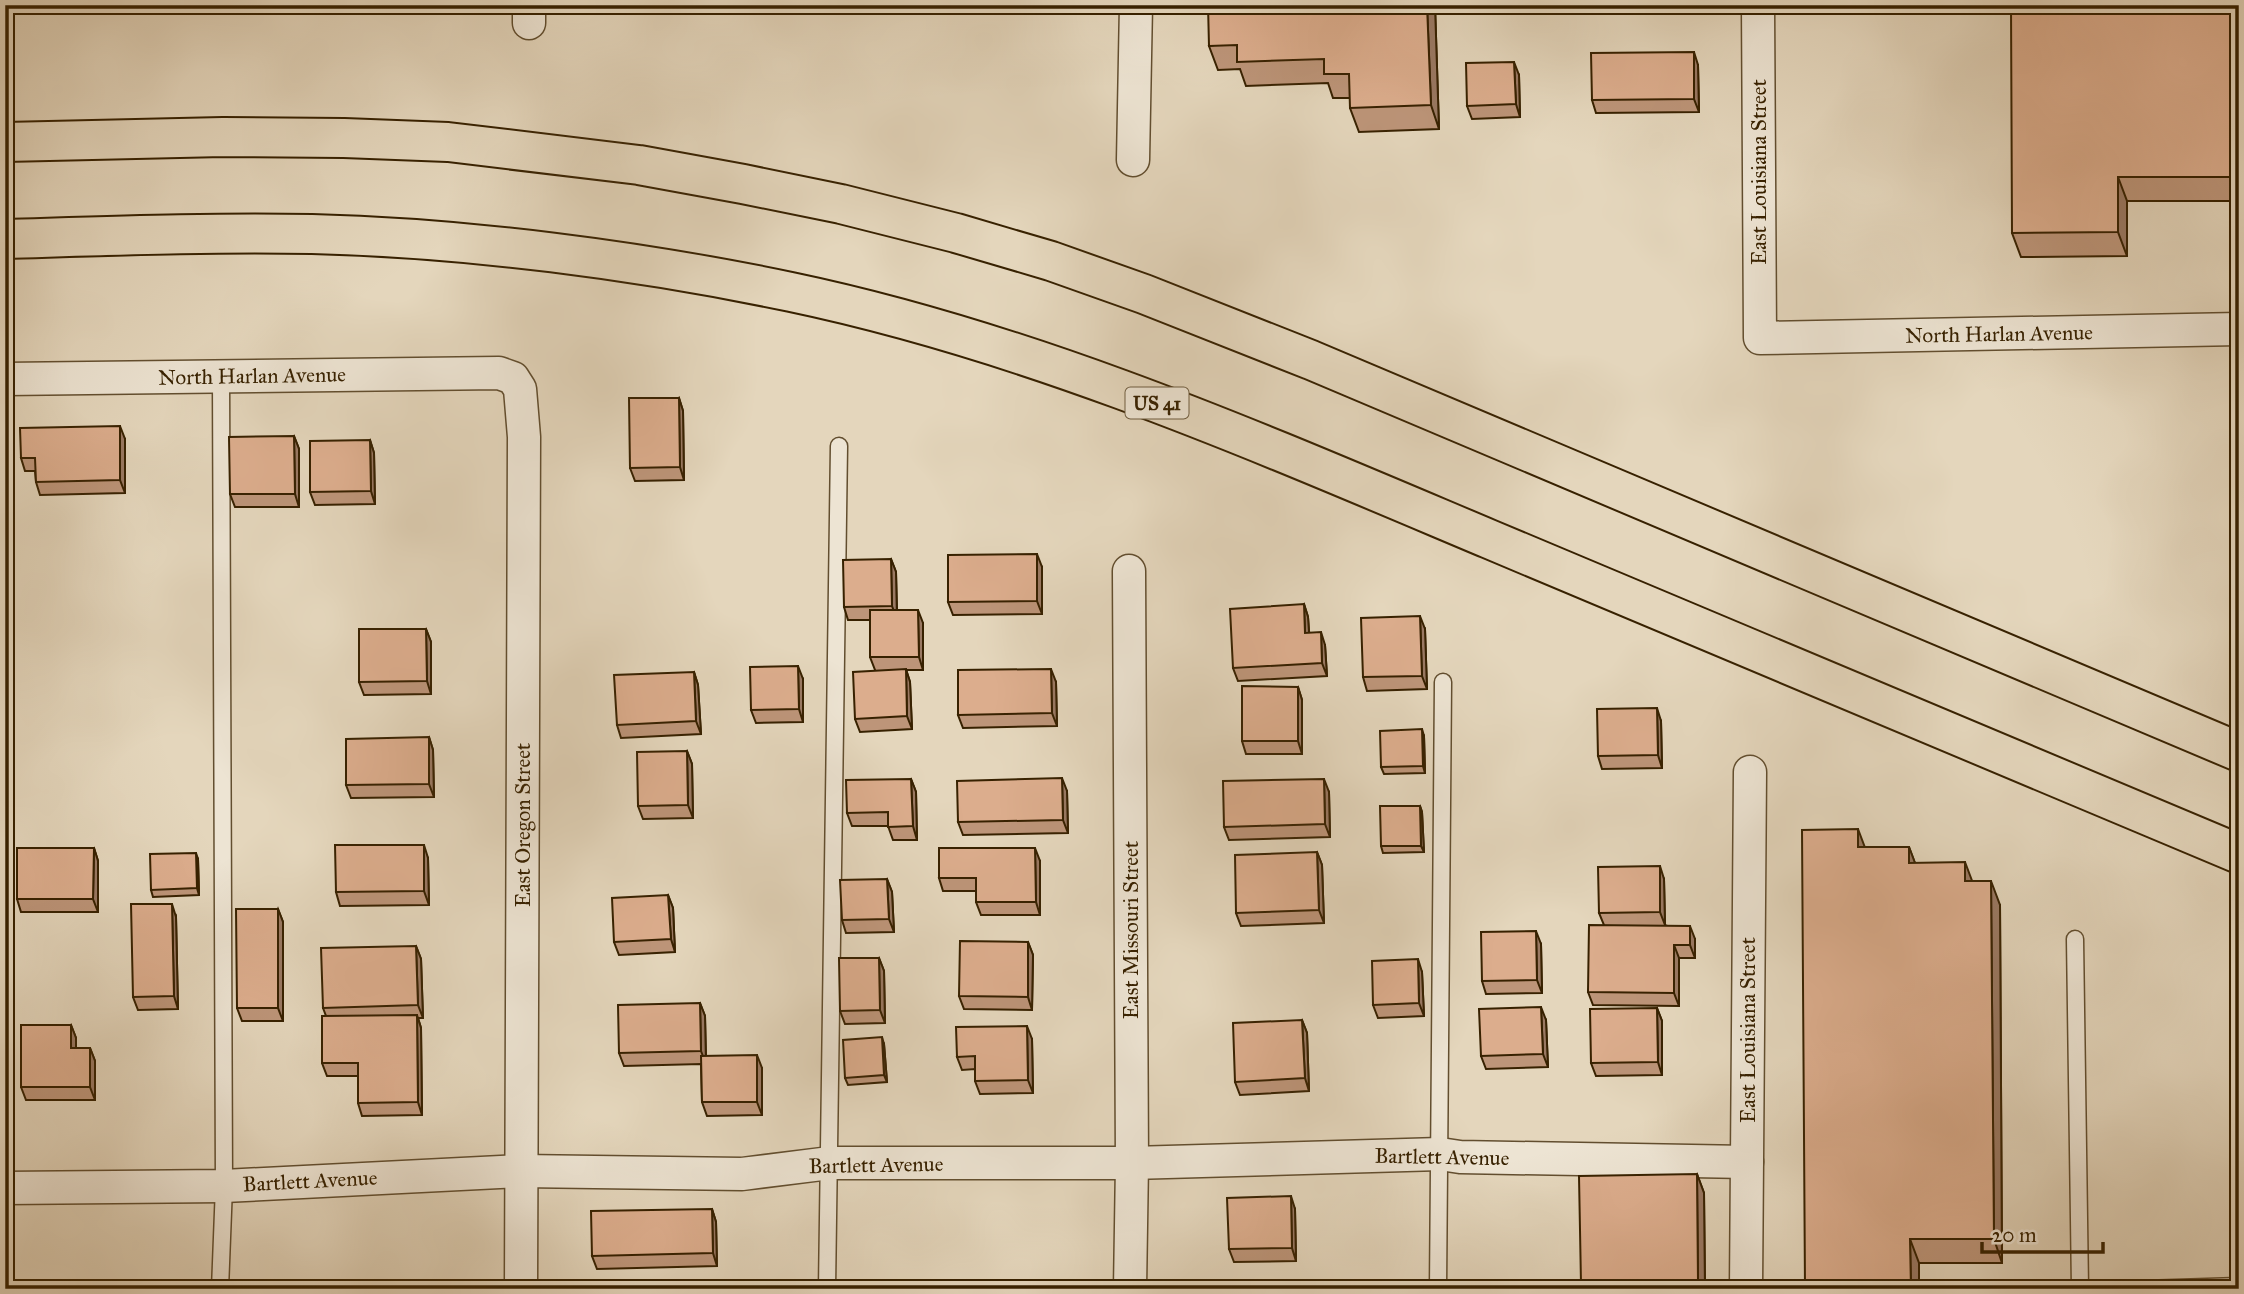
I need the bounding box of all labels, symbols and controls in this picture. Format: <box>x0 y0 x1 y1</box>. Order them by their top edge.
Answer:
street label: East Louisiana Street <box>1746 78 1772 265</box>
street label: North Harlan Avenue <box>1905 319 2093 349</box>
street label: North Harlan Avenue <box>158 361 346 391</box>
road number: US 41 <box>1126 388 1188 418</box>
street label: East Oregon Street <box>510 742 536 907</box>
street label: East Missouri Street <box>1118 840 1144 1019</box>
street label: East Louisiana Street <box>1735 936 1761 1123</box>
street label: Bartlett Avenue <box>1374 1143 1510 1171</box>
street label: Bartlett Avenue <box>808 1151 944 1179</box>
street label: Bartlett Avenue <box>242 1164 378 1198</box>
scale bar <box>1982 1210 2102 1254</box>
text: 20 m <box>1992 1222 2037 1248</box>

